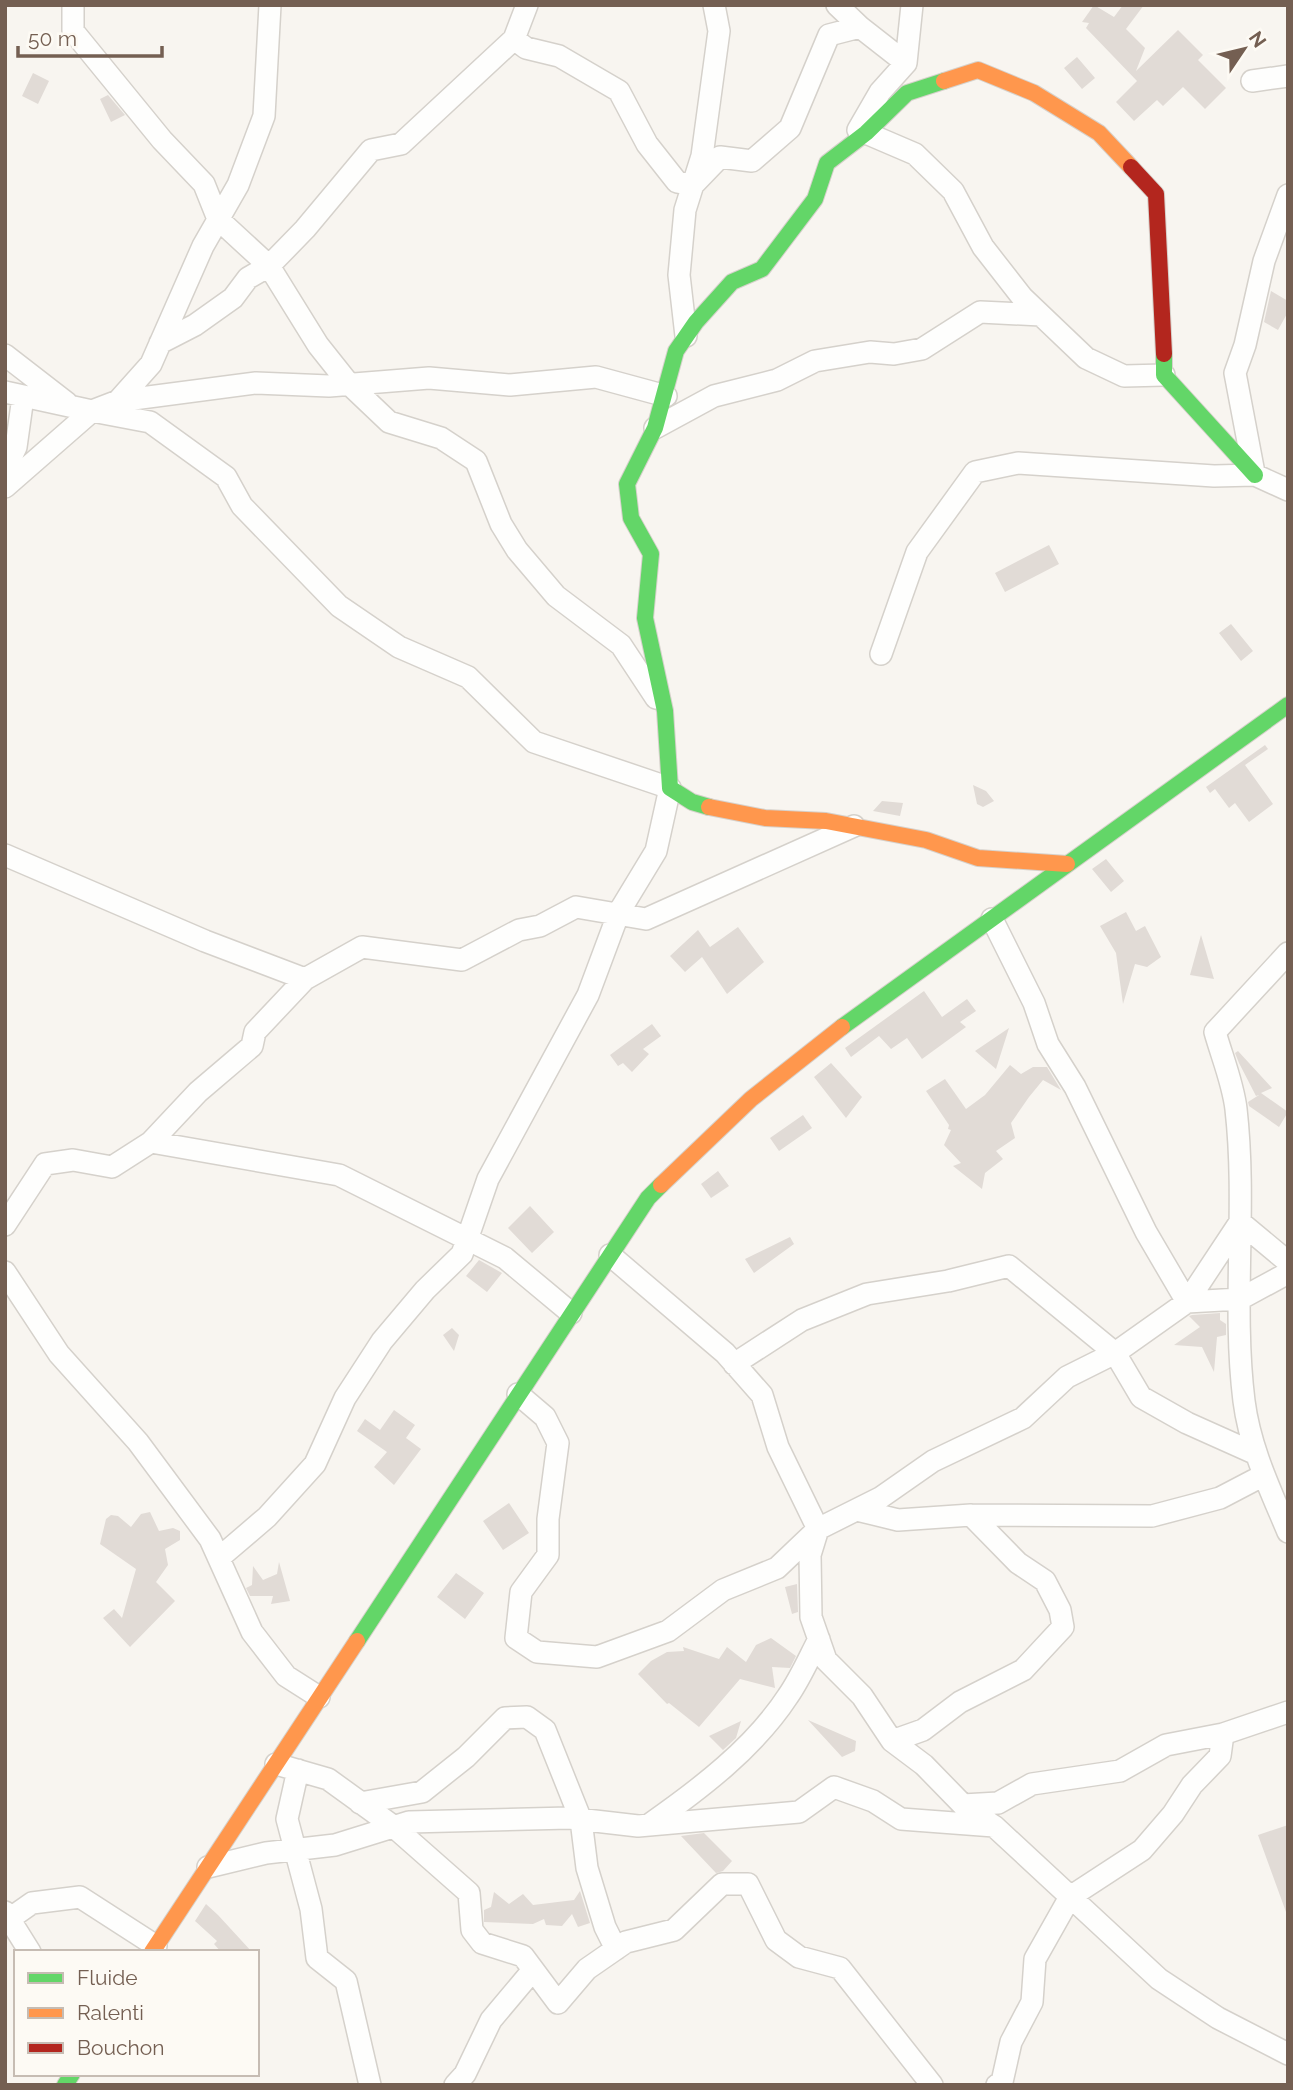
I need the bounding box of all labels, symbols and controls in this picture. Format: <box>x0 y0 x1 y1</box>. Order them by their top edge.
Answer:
scale bar <box>18 14 161 58</box>
north arrow <box>1209 14 1279 84</box>
text: 50 m <box>28 26 77 51</box>
text: N <box>1245 27 1271 51</box>
legend <box>14 1950 259 2076</box>
text: Fluide <box>77 1965 138 1990</box>
text: Ralenti <box>77 2000 144 2025</box>
text: Bouchon <box>77 2035 164 2060</box>

